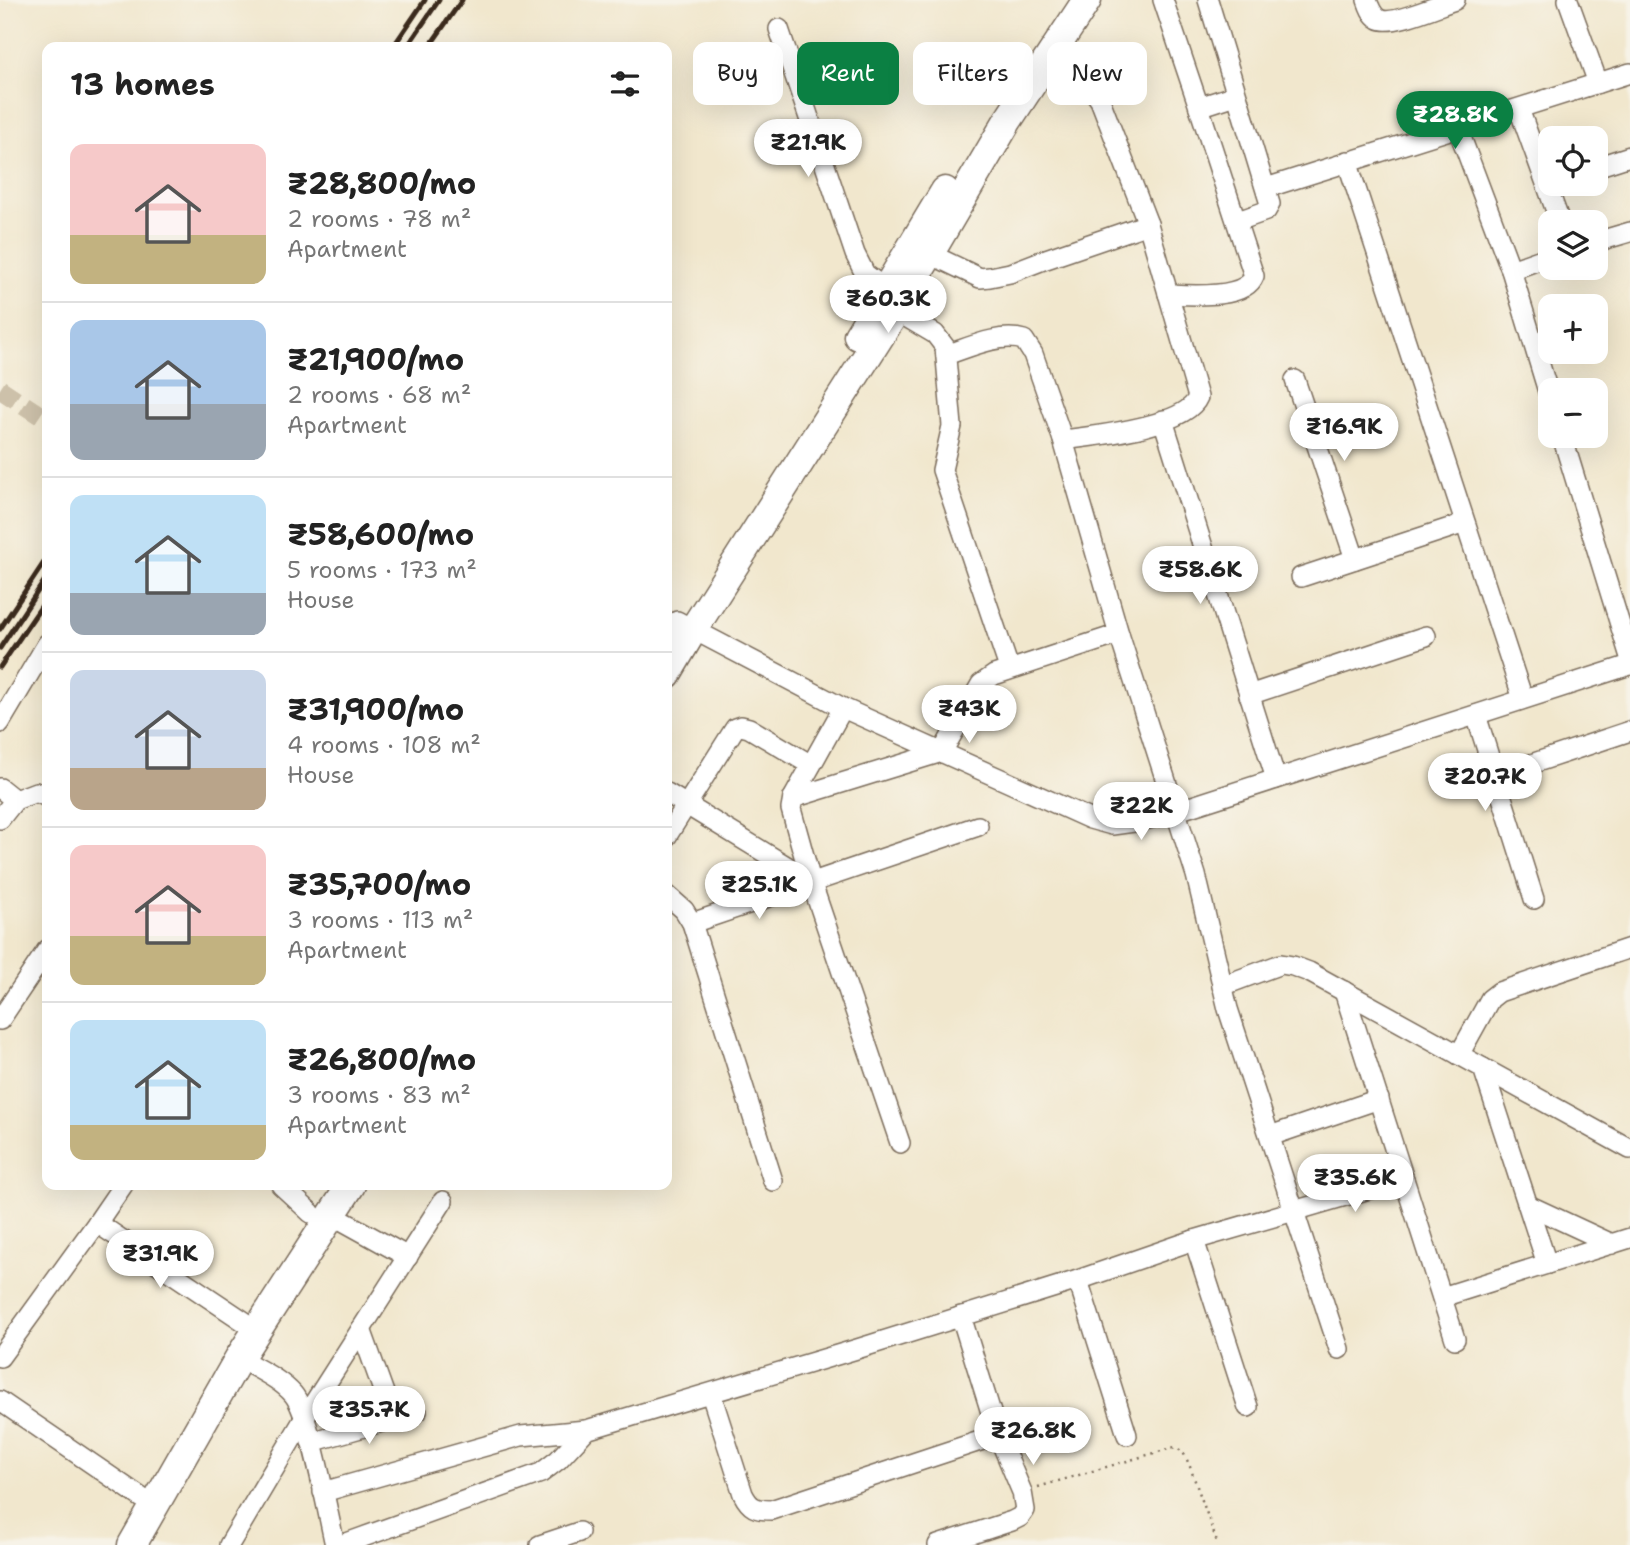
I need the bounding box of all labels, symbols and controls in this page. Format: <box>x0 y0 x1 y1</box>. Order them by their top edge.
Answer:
chip: Buy <box>693 42 783 105</box>
chip: Rent <box>797 42 899 105</box>
chip: Filters <box>913 42 1033 105</box>
chip: New <box>1047 42 1147 105</box>
text: 13 homes <box>70 64 215 105</box>
icon: filters <box>606 65 644 103</box>
pin: ₹28.8K <box>1398 92 1512 151</box>
text: ₹28.8K <box>1412 99 1498 129</box>
pin: ₹21.9K <box>751 120 865 179</box>
map controls <box>1538 126 1608 448</box>
button: locate <box>1538 126 1608 196</box>
text: ₹21.9K <box>770 127 846 157</box>
text: ₹28,800/mo <box>287 163 476 204</box>
icon: home <box>126 172 210 256</box>
text: 2 rooms · 78 m² <box>287 204 471 234</box>
button: layers <box>1538 210 1608 280</box>
text: Apartment <box>287 234 407 264</box>
pin: ₹60.3K <box>831 276 945 335</box>
text: ₹60.3K <box>846 283 930 313</box>
button: + <box>1538 294 1608 364</box>
text: ₹21,900/mo <box>287 339 464 380</box>
icon: home <box>126 348 210 432</box>
button: − <box>1538 378 1608 448</box>
text: 2 rooms · 68 m² <box>287 380 471 410</box>
pin: ₹16.9K <box>1287 404 1401 463</box>
text: Apartment <box>287 410 407 440</box>
text: ₹16.9K <box>1305 411 1383 441</box>
text: ₹58,600/mo <box>287 514 474 555</box>
icon: home <box>126 523 210 607</box>
pin: ₹58.6K <box>1143 546 1257 606</box>
text: ₹58.6K <box>1158 554 1242 584</box>
text: 5 rooms · 173 m² <box>287 555 477 585</box>
text: House <box>287 585 355 615</box>
pin: ₹43K <box>928 686 1010 745</box>
text: ₹31,900/mo <box>287 689 464 730</box>
text: ₹43K <box>938 693 1000 723</box>
icon: home <box>126 698 210 782</box>
text: 4 rooms · 108 m² <box>287 730 481 760</box>
pin: ₹20.7K <box>1428 754 1542 813</box>
text: House <box>287 760 355 790</box>
text: ₹20.7K <box>1444 761 1526 791</box>
pin: ₹22K <box>1100 782 1182 842</box>
text: ₹22K <box>1109 790 1173 820</box>
pin: ₹25.1K <box>702 862 816 921</box>
text: ₹35,700/mo <box>287 864 471 905</box>
text: ₹25.1K <box>721 869 797 899</box>
icon: home <box>126 873 210 957</box>
text: 3 rooms · 113 m² <box>287 905 473 935</box>
text: Apartment <box>287 935 407 965</box>
text: ₹26,800/mo <box>287 1039 476 1080</box>
icon: home <box>126 1048 210 1132</box>
text: 3 rooms · 83 m² <box>287 1080 471 1110</box>
text: Apartment <box>287 1110 407 1140</box>
pin: ₹35.6K <box>1298 1154 1412 1214</box>
text: ₹35.6K <box>1313 1162 1397 1192</box>
pin: ₹31.9K <box>103 1230 217 1290</box>
text: ₹31.9K <box>122 1238 198 1268</box>
pin: ₹35.7K <box>312 1386 426 1446</box>
text: ₹35.7K <box>328 1394 410 1424</box>
pin: ₹26.8K <box>976 1408 1090 1467</box>
text: ₹26.8K <box>990 1415 1076 1445</box>

